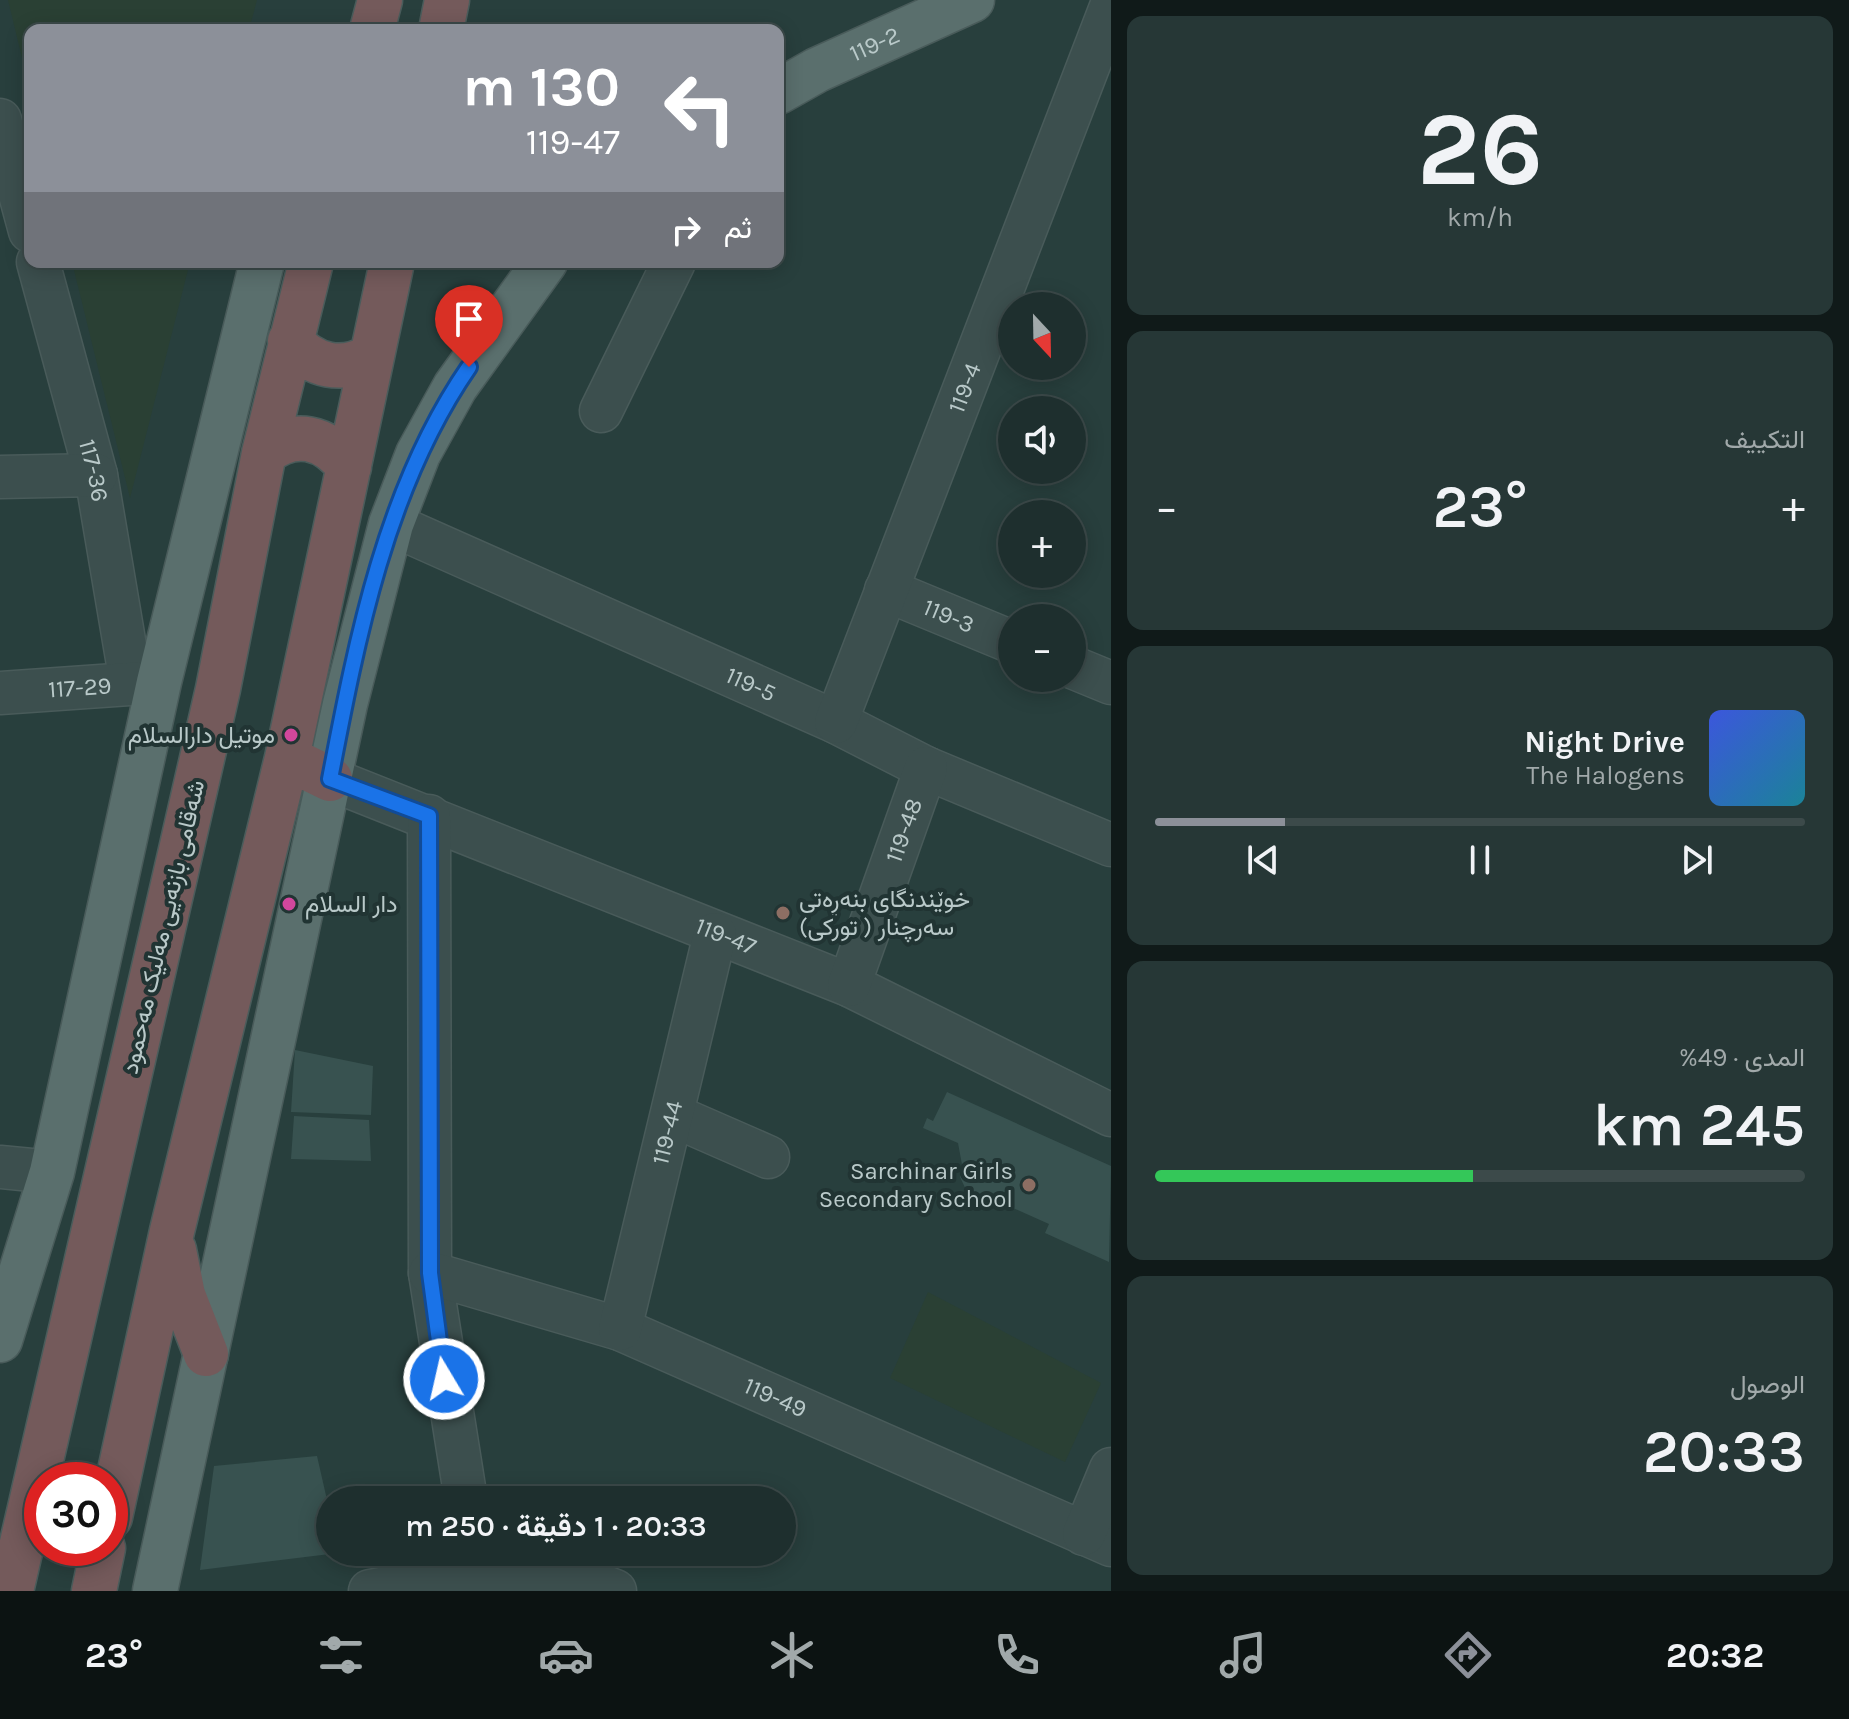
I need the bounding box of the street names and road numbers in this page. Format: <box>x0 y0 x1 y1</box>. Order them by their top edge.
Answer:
street label: 119-2 <box>845 21 904 67</box>
street label: 119-4 <box>942 359 987 417</box>
street label: 117-36 <box>73 436 114 504</box>
street label: 119-3 <box>919 593 978 639</box>
street label: 119-5 <box>722 661 780 707</box>
street label: 117-29 <box>47 671 112 704</box>
street label: شەقامی بازنەیی مەلیک مەحمود <box>116 777 211 1077</box>
street label: 119-48 <box>880 795 928 866</box>
street label: 119-47 <box>692 912 760 961</box>
street label: 119-44 <box>646 1098 688 1167</box>
street label: 119-49 <box>740 1371 811 1423</box>

